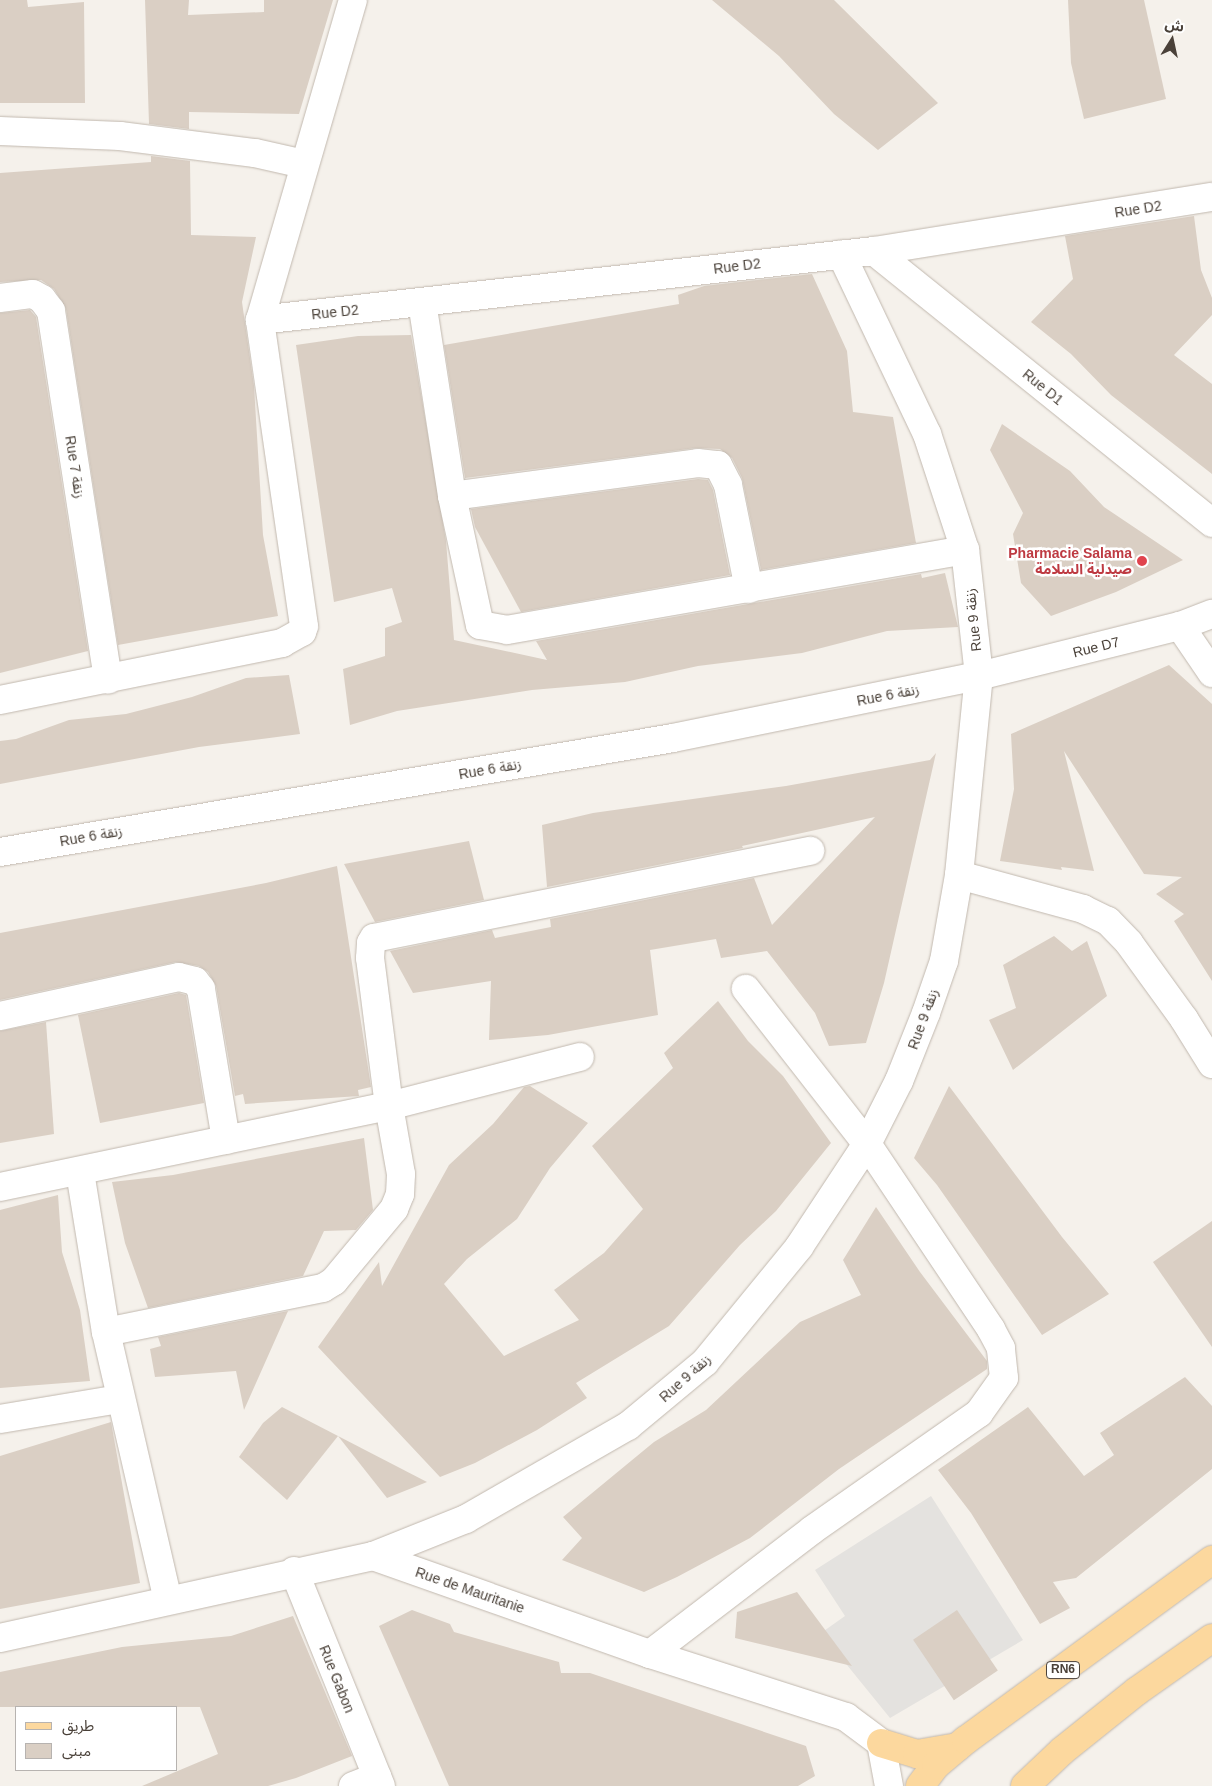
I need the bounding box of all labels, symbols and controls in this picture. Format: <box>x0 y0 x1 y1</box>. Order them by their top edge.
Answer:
north arrow <box>1147 15 1197 65</box>
text: ش <box>1164 16 1185 35</box>
street label: Rue D2 <box>1113 197 1163 221</box>
street label: Rue D2 <box>712 255 762 277</box>
street label: Rue D2 <box>311 301 359 323</box>
street label: Rue D1 <box>1019 366 1067 408</box>
street label: Rue 7 زنقة <box>62 434 88 500</box>
place label: Pharmacie Salama صيدلية السلامة <box>1008 545 1132 578</box>
marker: Pharmacie Salama صيدلية السلامة <box>1136 555 1148 567</box>
street label: Rue 9 زنقة <box>961 588 985 652</box>
street label: Rue D7 <box>1071 633 1121 661</box>
street label: Rue 6 زنقة <box>855 681 921 709</box>
street label: Rue 6 زنقة <box>457 755 523 783</box>
street label: Rue 6 زنقة <box>58 822 124 850</box>
street label: Rue 9 زنقة <box>904 986 942 1052</box>
street label: Rue 9 زنقة <box>656 1351 714 1405</box>
street label: Rue de Mauritanie <box>413 1563 527 1617</box>
street label: Rue Gabon <box>316 1643 358 1715</box>
road number: RN6 <box>1046 1660 1080 1680</box>
legend <box>15 1706 178 1771</box>
text: طريق <box>62 1717 94 1734</box>
text: مبنى <box>62 1742 91 1759</box>

